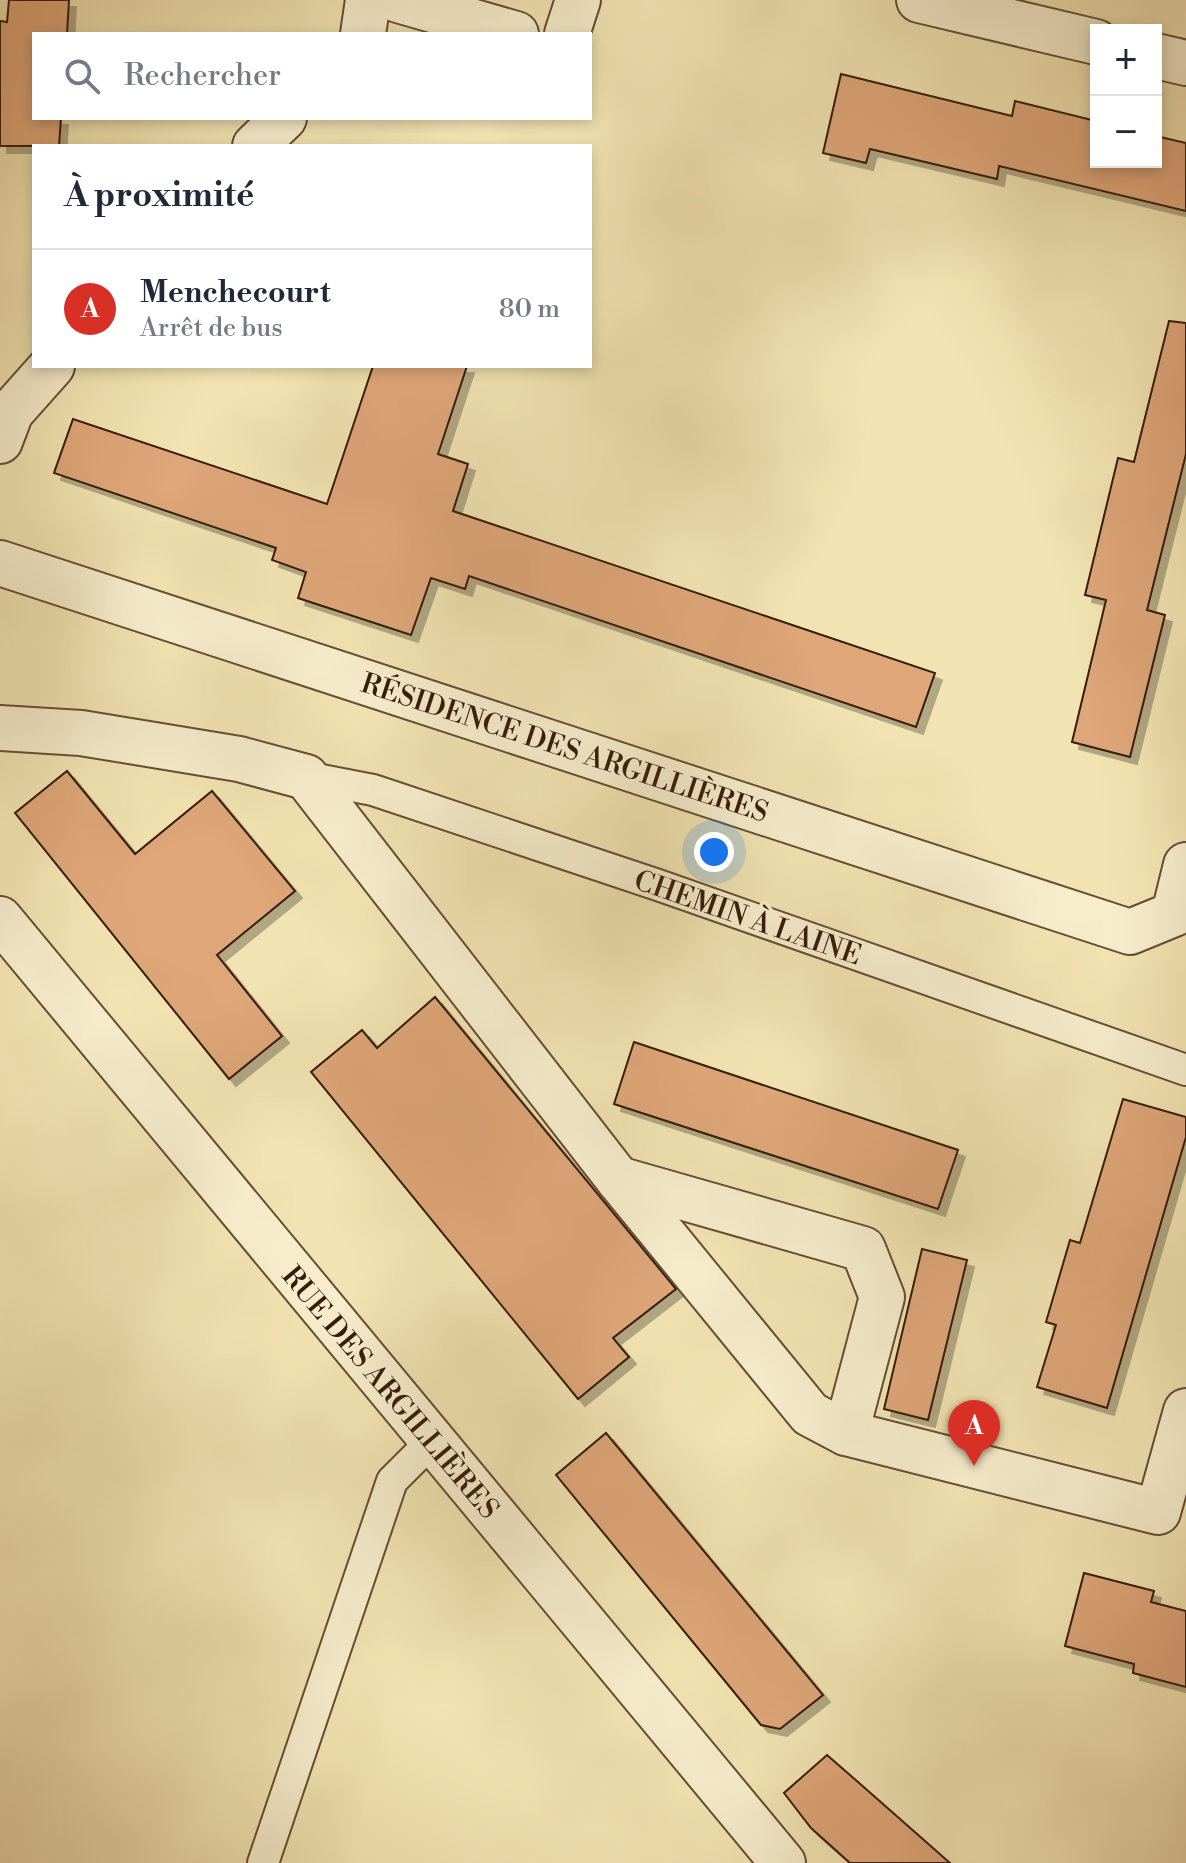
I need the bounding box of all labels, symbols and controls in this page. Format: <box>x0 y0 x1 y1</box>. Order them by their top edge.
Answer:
map controls <box>1090 24 1162 168</box>
button: + <box>1090 24 1162 96</box>
search box <box>32 32 592 120</box>
icon: search <box>60 54 104 98</box>
text: Rechercher <box>124 57 281 95</box>
button: − <box>1090 96 1162 168</box>
text: À proximité <box>64 175 254 217</box>
text: Menchecourt <box>140 274 331 312</box>
text: A <box>81 293 99 325</box>
text: 80 m <box>499 293 560 325</box>
text: Arrêt de bus <box>140 312 283 344</box>
street label: RÉSIDENCE DES ARGILLIÈRES <box>356 664 773 831</box>
your location <box>694 832 734 872</box>
street label: CHEMIN À LAINE <box>629 861 866 974</box>
street label: RUE DES ARGILLIÈRES <box>274 1258 507 1527</box>
pin: A <box>948 1400 1000 1466</box>

